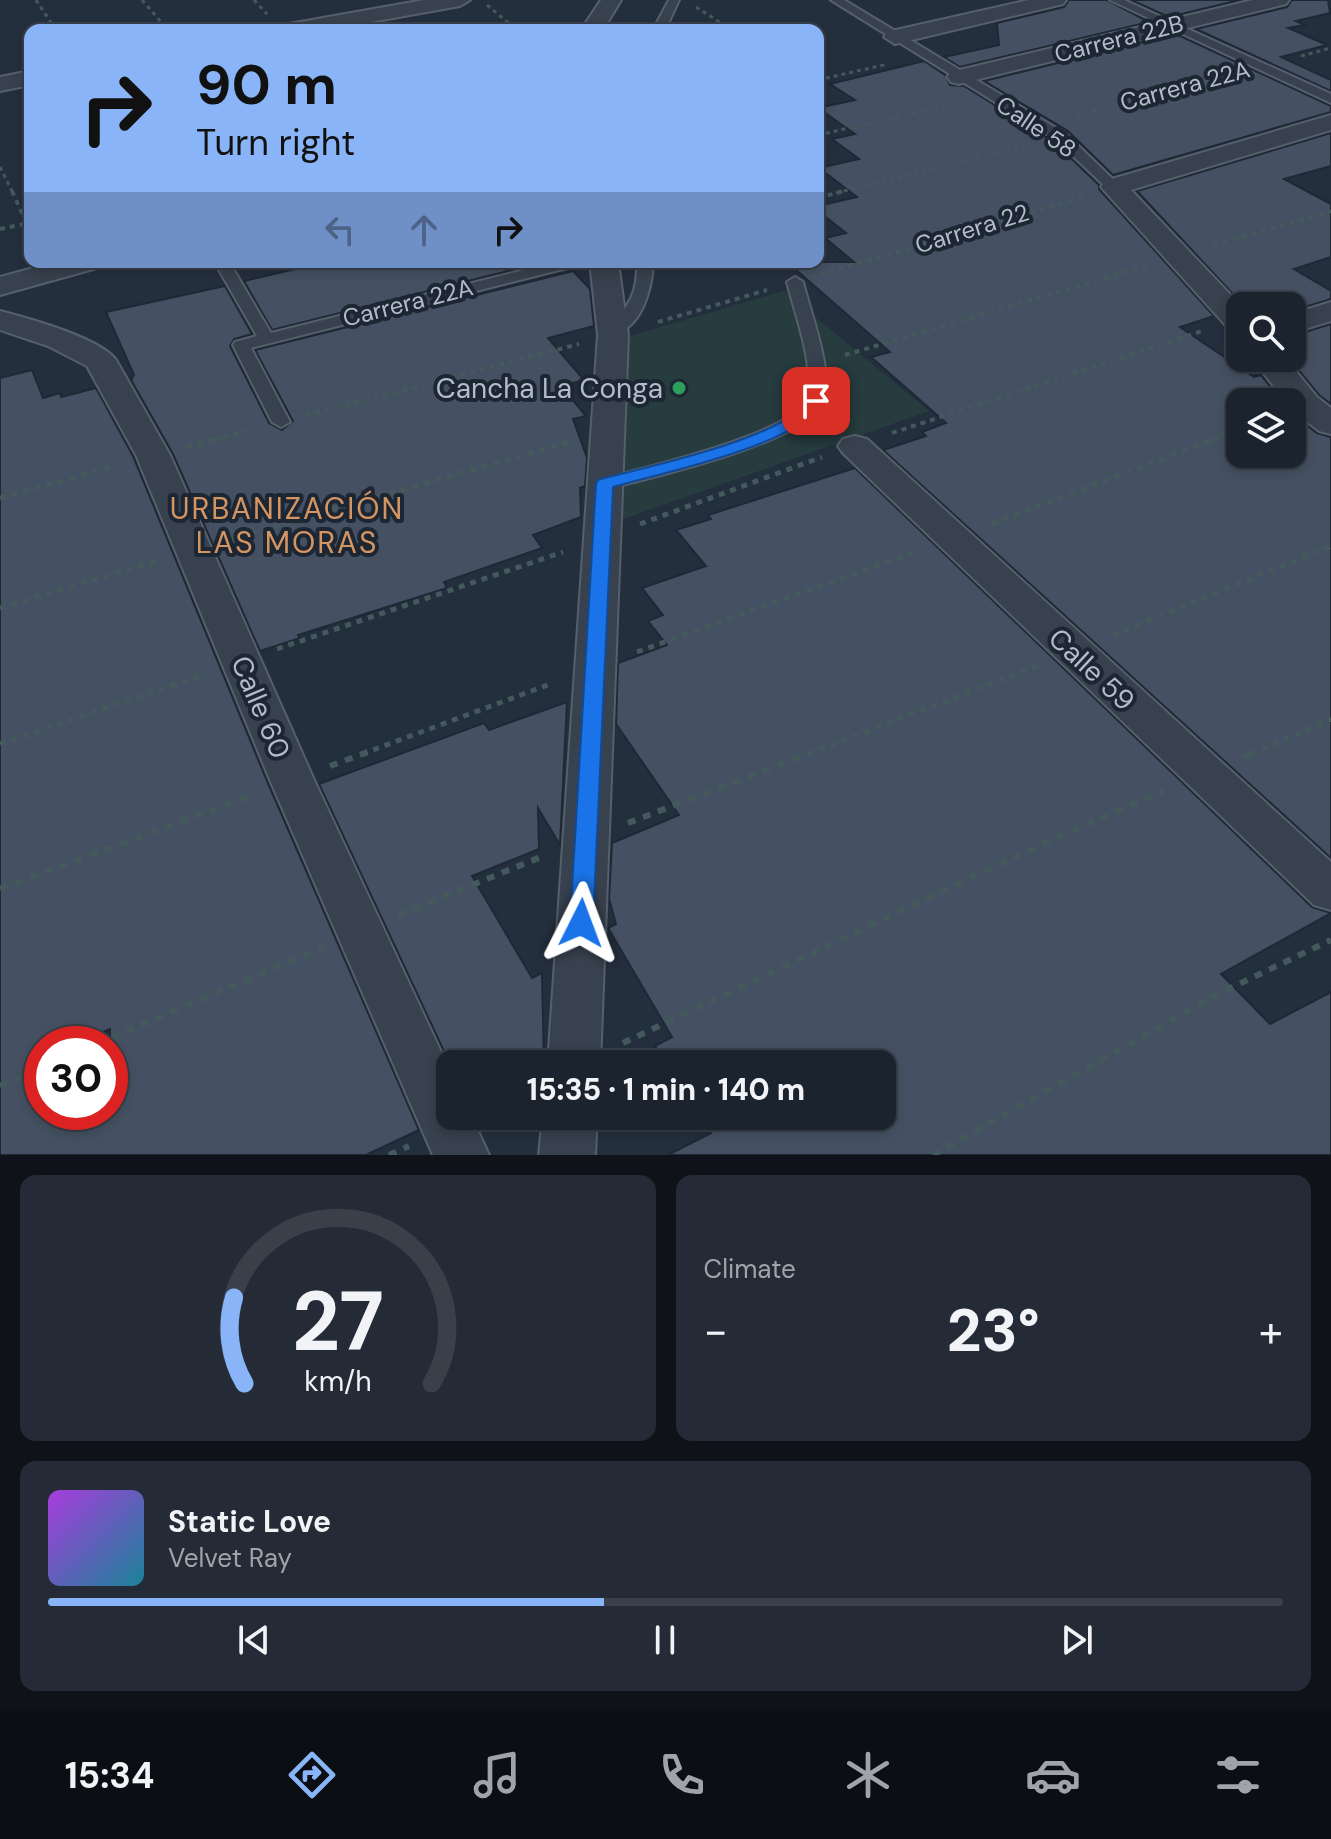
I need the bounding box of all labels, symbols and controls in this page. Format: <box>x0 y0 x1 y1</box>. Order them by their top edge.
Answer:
street label: Carrera 22B <box>1051 8 1186 69</box>
text: 90 m <box>196 48 337 121</box>
street label: Carrera 22A <box>1117 53 1253 118</box>
icon: right <box>64 56 168 160</box>
street label: Calle 58 <box>990 89 1082 165</box>
text: Turn right <box>196 119 355 166</box>
street label: Carrera 22 <box>911 197 1032 260</box>
icon: left <box>318 208 362 252</box>
icon: ahead <box>402 208 446 252</box>
icon: right <box>486 208 530 252</box>
street label: Carrera 22A <box>340 271 476 334</box>
map controls <box>1226 292 1306 468</box>
button: search <box>1226 292 1306 372</box>
pin <box>782 367 850 435</box>
place label: Cancha La Conga <box>436 370 663 407</box>
marker: Cancha La Conga <box>670 379 688 397</box>
icon: arrive <box>794 379 838 423</box>
button: layers <box>1226 388 1306 468</box>
district label: URBANIZACIÓN LAS MORAS <box>170 489 404 562</box>
street label: Calle 59 <box>1041 620 1143 719</box>
street label: Calle 60 <box>222 650 299 764</box>
position arrow <box>539 881 623 965</box>
speed limit sign: 30 <box>24 1026 128 1130</box>
text: 15:35 · 1 min · 140 m <box>527 1070 805 1109</box>
text: Climate <box>704 1252 796 1286</box>
text: 27 <box>292 1267 384 1376</box>
text: 23° <box>947 1291 1040 1370</box>
text: − <box>704 1302 728 1360</box>
text: + <box>1259 1302 1283 1360</box>
text: km/h <box>304 1363 372 1400</box>
text: Static Love <box>168 1502 331 1541</box>
text: Velvet Ray <box>168 1541 292 1575</box>
icon: previous <box>232 1618 276 1662</box>
icon: pause <box>643 1618 687 1662</box>
icon: next <box>1055 1618 1099 1662</box>
icon: directions <box>284 1747 340 1803</box>
icon: music <box>469 1747 525 1803</box>
icon: phone <box>654 1747 710 1803</box>
icon: climate <box>840 1747 896 1803</box>
icon: car <box>1025 1747 1081 1803</box>
icon: filters <box>1210 1747 1266 1803</box>
text: 15:34 <box>65 1752 154 1799</box>

